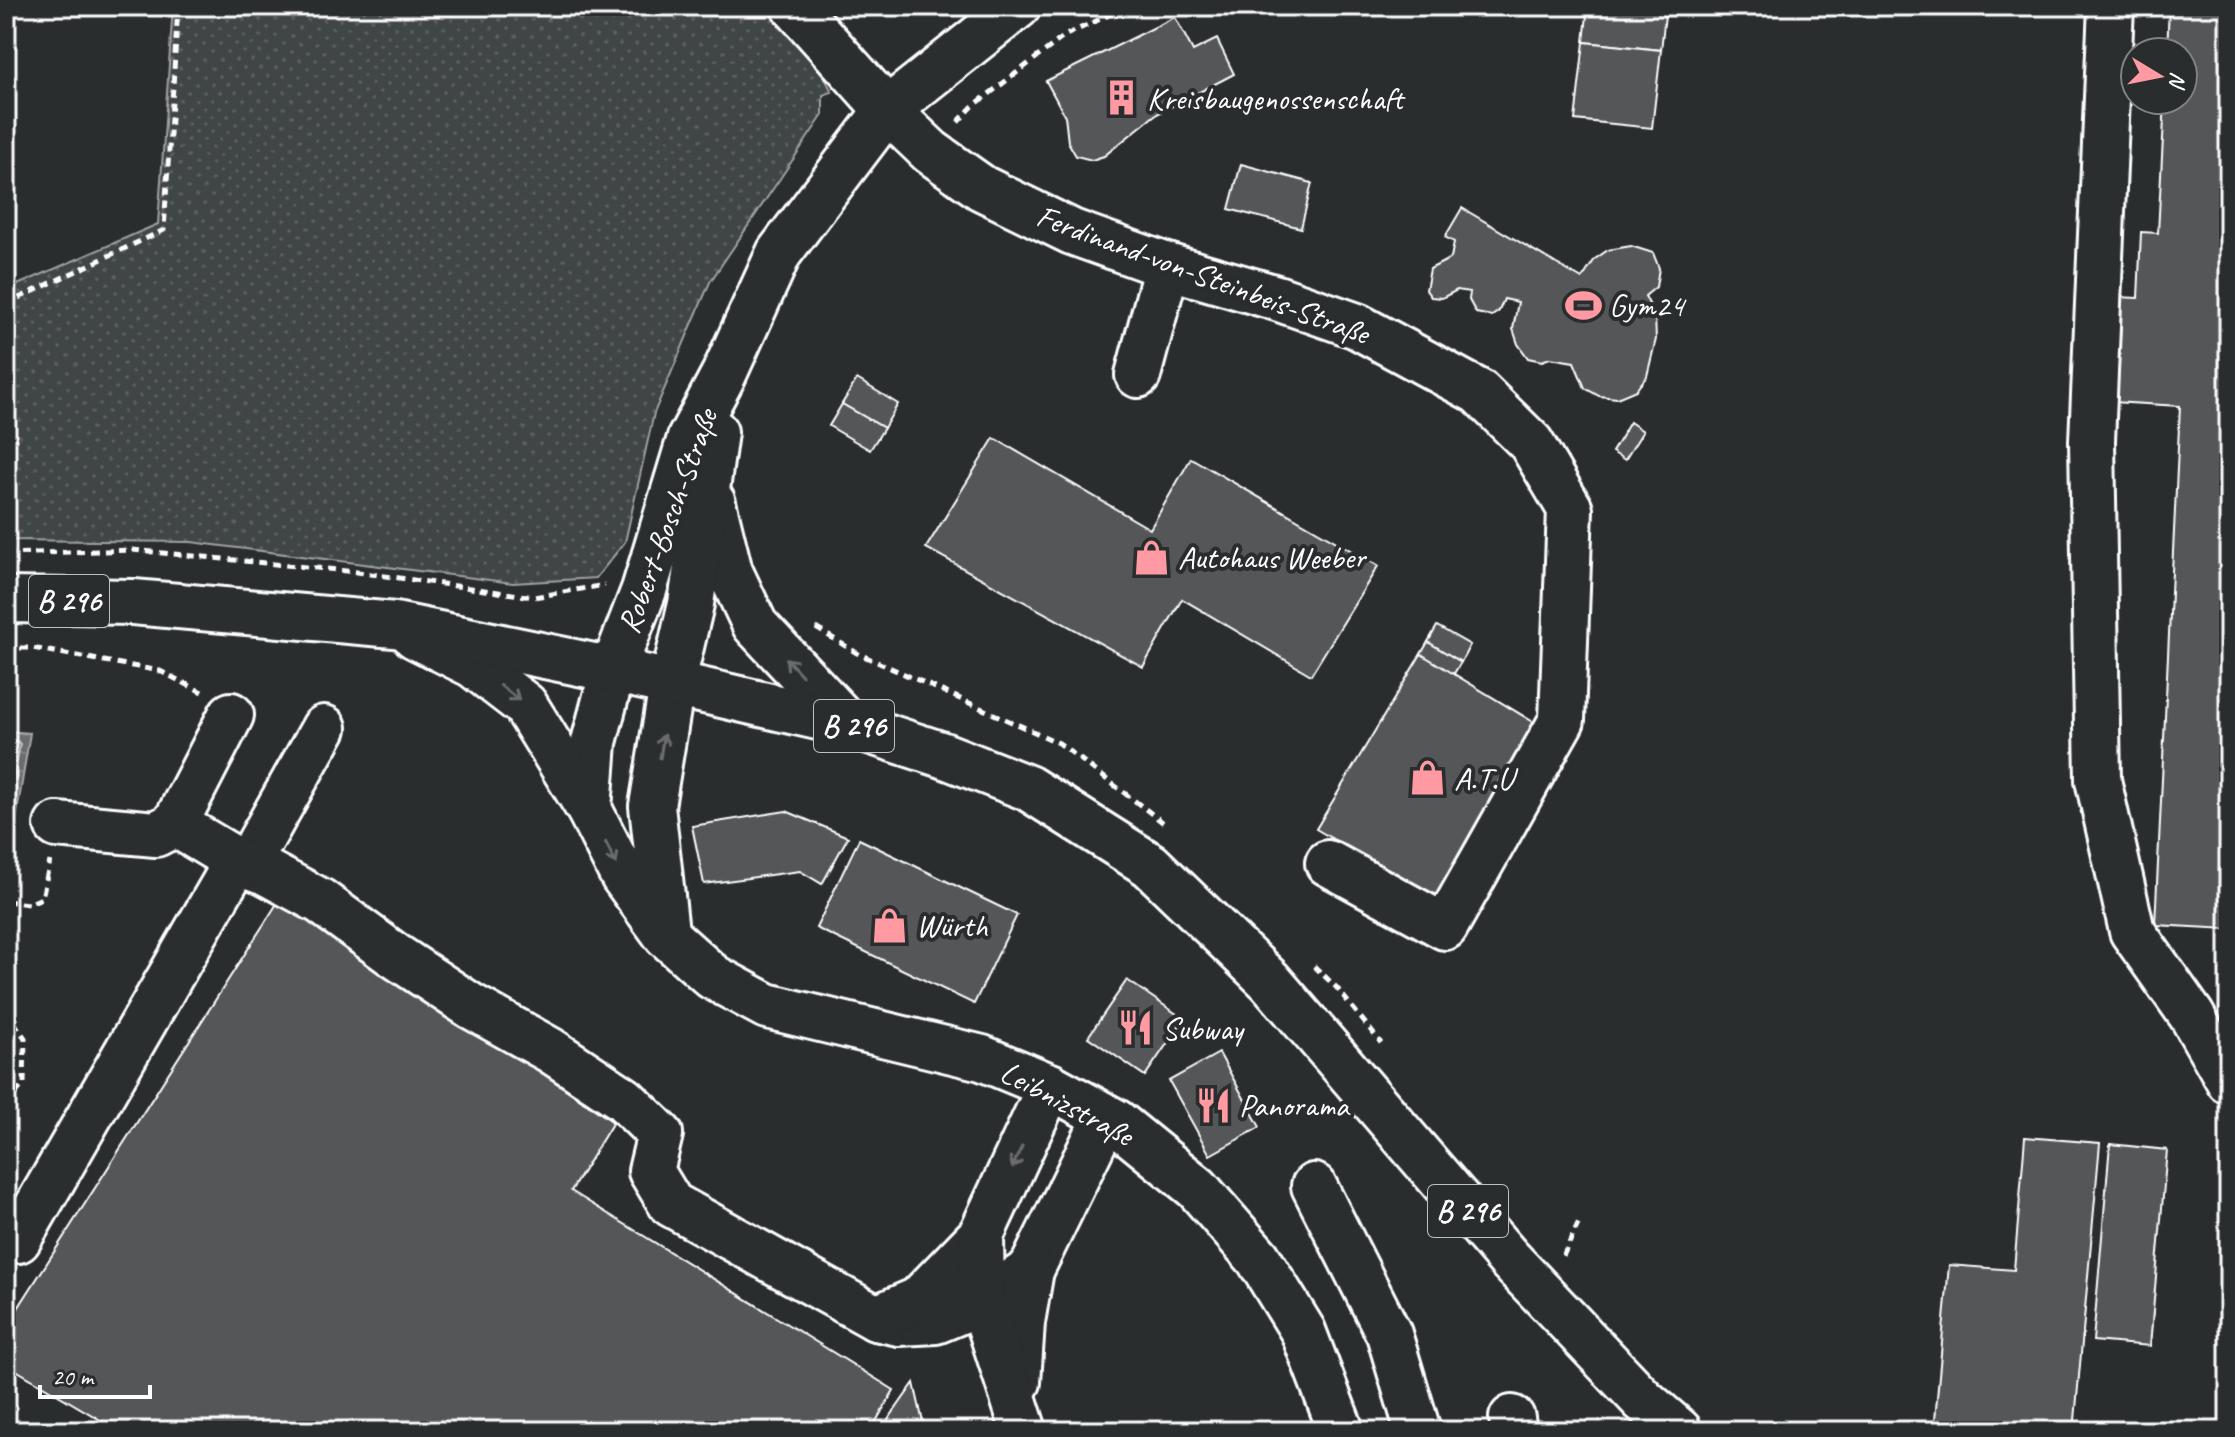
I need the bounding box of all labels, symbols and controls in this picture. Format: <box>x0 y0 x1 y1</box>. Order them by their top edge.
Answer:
north arrow <box>2119 36 2199 116</box>
text: N <box>2162 70 2193 92</box>
place label: Kreisbaugenossenschaft <box>1147 78 1406 119</box>
building icon: Kreisbaugenossenschaft <box>1102 79 1140 117</box>
street label: Ferdinand-von-Steinbeis-Straße <box>1031 195 1377 355</box>
place label: Gym24 <box>1609 285 1687 326</box>
sports icon: Gym24 <box>1564 286 1602 324</box>
street label: Robert-Bosch-Straße <box>608 401 728 639</box>
place label: Autohaus Weeber <box>1178 537 1368 578</box>
shop icon: Autohaus Weeber <box>1133 538 1171 576</box>
road number: B 296 <box>29 575 109 627</box>
one-way arrow <box>785 657 804 677</box>
one-way arrow <box>499 685 520 702</box>
road number: B 296 <box>814 700 894 752</box>
one-way arrow <box>655 734 670 759</box>
place label: A.T.U <box>1454 758 1518 799</box>
shop icon: A.T.U <box>1409 759 1447 797</box>
one-way arrow <box>604 840 620 864</box>
place label: Würth <box>916 905 988 946</box>
shop icon: Würth <box>871 906 909 944</box>
place label: Subway <box>1162 1008 1246 1049</box>
restaurant icon: Subway <box>1117 1009 1155 1047</box>
street label: Leibnizstraße <box>993 1051 1142 1157</box>
place label: Panorama <box>1239 1085 1351 1126</box>
restaurant icon: Panorama <box>1194 1086 1232 1124</box>
one-way arrow <box>1009 1144 1024 1169</box>
road number: B 296 <box>1428 1185 1508 1237</box>
scale bar <box>40 1349 150 1399</box>
text: 20 m <box>52 1362 95 1392</box>

